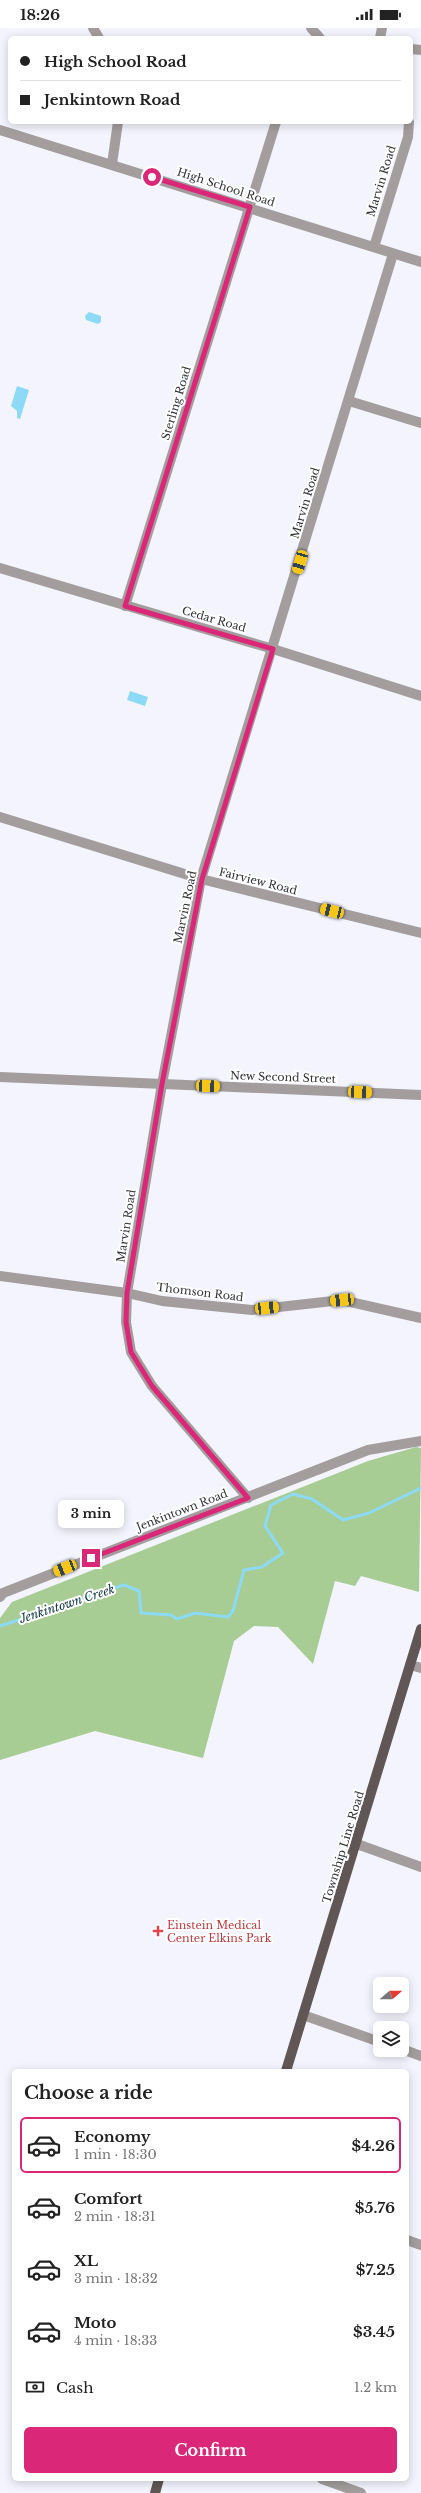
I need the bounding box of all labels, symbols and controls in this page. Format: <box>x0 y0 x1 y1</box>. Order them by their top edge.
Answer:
text: 18:26 <box>20 5 60 24</box>
text: High School Road <box>44 52 187 71</box>
text: Jenkintown Road <box>44 90 180 109</box>
street label: Marvin Road <box>364 143 399 218</box>
street label: High School Road <box>175 165 277 210</box>
route start <box>143 168 161 186</box>
street label: Sterling Road <box>158 364 194 442</box>
street label: Marvin Road <box>288 465 323 540</box>
car <box>291 549 309 575</box>
street label: Cedar Road <box>180 603 248 635</box>
street label: Fairview Road <box>217 865 299 898</box>
street label: Marvin Road <box>170 869 200 945</box>
car <box>319 902 345 920</box>
street label: New Second Street <box>230 1068 337 1086</box>
car <box>196 1080 220 1092</box>
car <box>348 1086 372 1098</box>
street label: Marvin Road <box>113 1188 139 1264</box>
street label: Thomson Road <box>156 1280 245 1304</box>
car <box>329 1293 355 1307</box>
car <box>254 1301 280 1315</box>
street label: Jenkintown Road <box>133 1486 230 1535</box>
callout: 3 min <box>58 1500 124 1528</box>
text: 3 min <box>71 1505 111 1522</box>
route end <box>82 1549 100 1567</box>
car <box>52 1558 78 1578</box>
water label: Jenkintown Creek <box>16 1581 116 1626</box>
street label: Township Line Road <box>319 1789 367 1905</box>
place label: Einstein Medical Center Elkins Park <box>167 1918 272 1945</box>
marker: Einstein Medical Center Elkins Park <box>152 1925 164 1937</box>
north arrow <box>373 1977 409 2013</box>
map controls <box>373 1977 409 2057</box>
button: layers <box>373 2021 409 2057</box>
text: Choose a ride <box>24 2082 153 2104</box>
icon: car <box>26 2127 62 2163</box>
text: Economy <box>74 2127 151 2146</box>
text: $4.26 <box>352 2136 395 2155</box>
text: 1 min · 18:30 <box>74 2146 157 2163</box>
icon: car <box>26 2189 62 2225</box>
text: Comfort <box>74 2189 142 2208</box>
text: $5.76 <box>355 2198 395 2217</box>
text: 2 min · 18:31 <box>74 2208 155 2225</box>
icon: car <box>26 2251 62 2287</box>
text: XL <box>74 2251 98 2270</box>
text: $7.25 <box>356 2260 395 2279</box>
text: 3 min · 18:32 <box>74 2270 158 2287</box>
icon: car <box>26 2313 62 2349</box>
text: Moto <box>74 2313 116 2332</box>
text: $3.45 <box>353 2322 395 2341</box>
text: 4 min · 18:33 <box>74 2332 157 2349</box>
icon: cash <box>24 2376 46 2398</box>
text: Cash <box>56 2378 93 2397</box>
text: 1.2 km <box>354 2379 397 2396</box>
button: Confirm <box>24 2427 397 2473</box>

